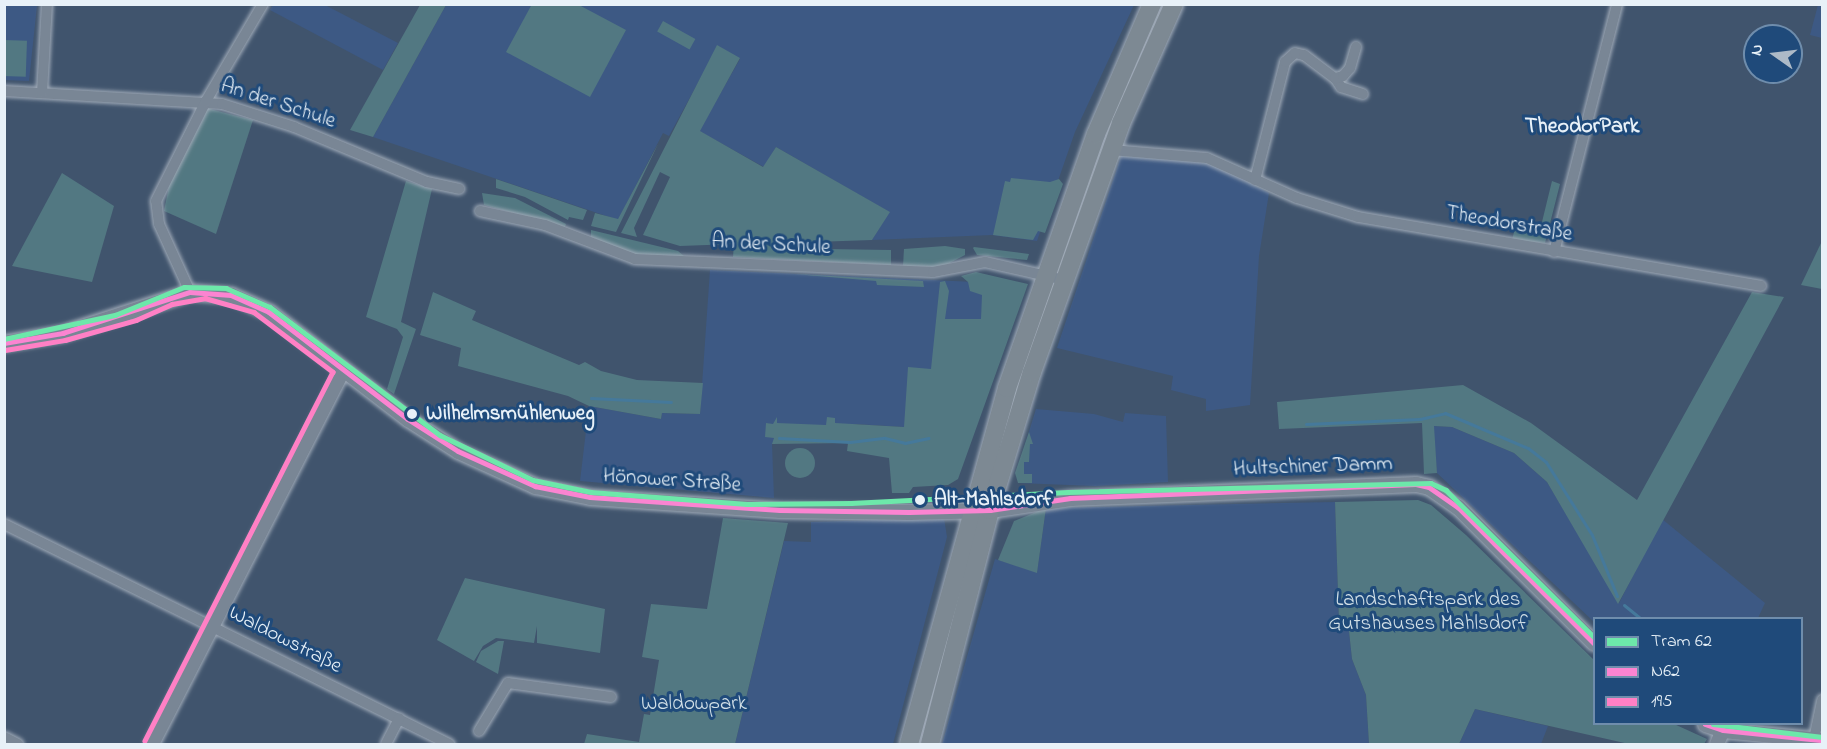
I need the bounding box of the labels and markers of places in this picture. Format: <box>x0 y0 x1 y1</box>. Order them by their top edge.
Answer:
place label: Wilhelmsmühlenweg <box>426 401 595 427</box>
marker: Wilhelmsmühlenweg <box>403 405 421 423</box>
place label: Alt-Mahlsdorf <box>934 487 1053 513</box>
marker: Alt-Mahlsdorf <box>911 491 929 509</box>

